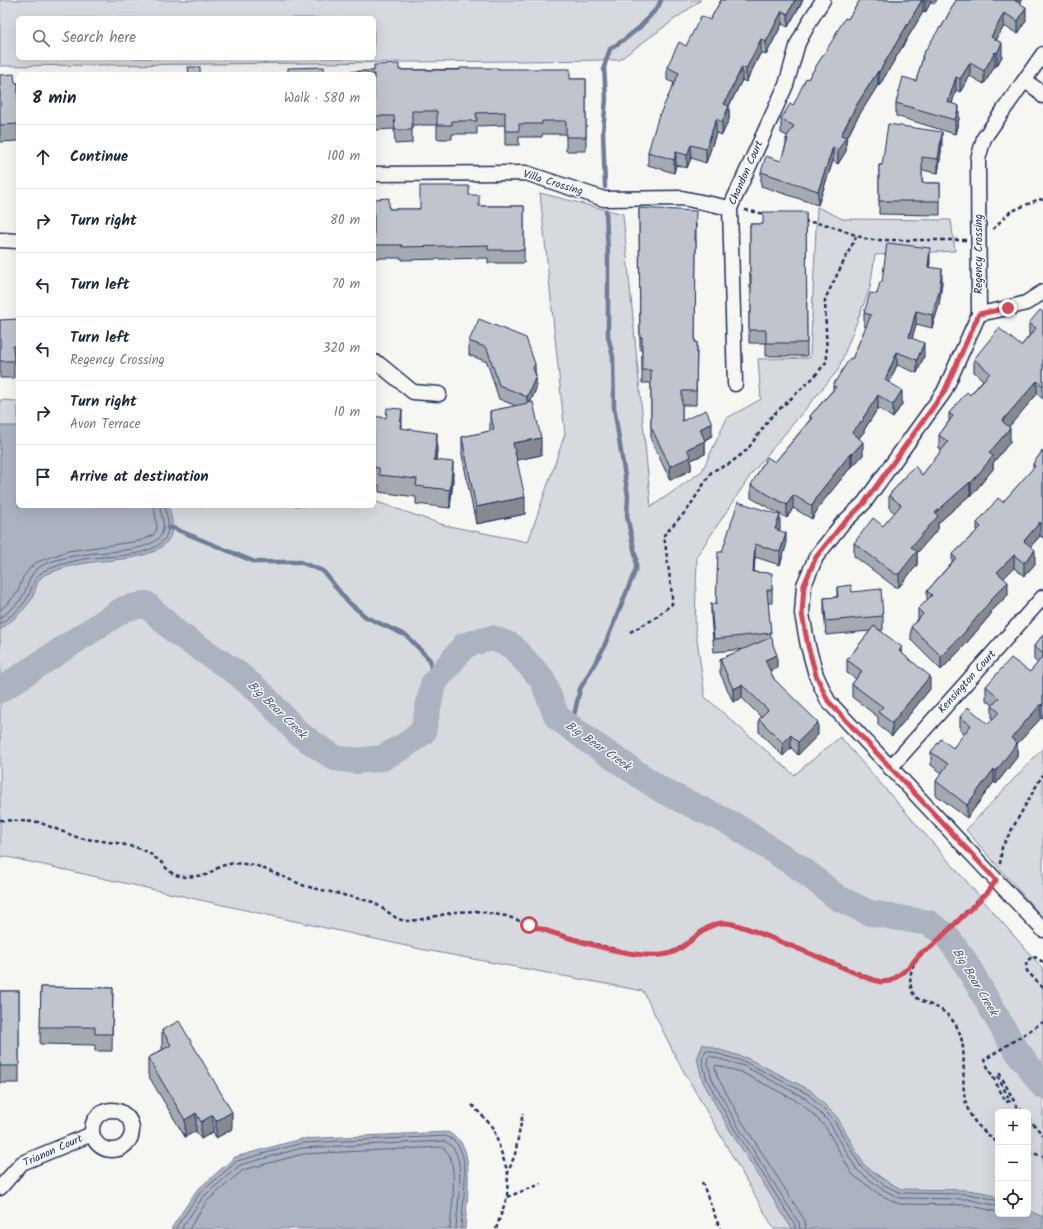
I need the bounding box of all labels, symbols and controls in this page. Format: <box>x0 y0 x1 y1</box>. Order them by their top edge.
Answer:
search box <box>16 16 376 60</box>
text: Search here <box>62 26 136 50</box>
icon: search <box>30 27 52 49</box>
text: 8 min <box>32 85 76 112</box>
text: Walk · 580 m <box>284 88 360 109</box>
street label: Chandon Court <box>724 137 769 208</box>
text: Continue <box>70 145 128 169</box>
icon: ahead <box>32 146 54 168</box>
text: 100 m <box>327 146 360 167</box>
street label: Villa Crossing <box>521 165 585 201</box>
text: Turn right <box>70 209 137 233</box>
icon: right <box>32 210 54 232</box>
text: 80 m <box>330 210 360 231</box>
street label: Regency Crossing <box>970 214 988 294</box>
text: Turn left <box>70 273 130 297</box>
icon: left <box>32 274 54 296</box>
text: 70 m <box>332 274 360 295</box>
route end <box>999 299 1017 317</box>
text: Turn left <box>70 326 130 350</box>
icon: left <box>32 338 54 360</box>
text: 320 m <box>323 338 360 359</box>
text: Regency Crossing <box>70 350 165 371</box>
text: Turn right <box>70 390 137 414</box>
icon: right <box>32 402 54 424</box>
text: 10 m <box>334 402 360 423</box>
text: Avon Terrace <box>70 414 141 435</box>
text: Arrive at destination <box>70 465 209 489</box>
icon: arrive <box>32 466 54 488</box>
street label: Kensington Court <box>934 646 1001 718</box>
water label: Big Bear Creek <box>243 677 313 745</box>
water label: Big Bear Creek <box>561 716 637 777</box>
route start <box>520 916 538 934</box>
water label: Big Bear Creek <box>947 945 1004 1022</box>
map controls <box>995 1109 1031 1217</box>
button: + <box>995 1109 1031 1145</box>
street label: Trianon Court <box>20 1130 86 1172</box>
button: − <box>995 1145 1031 1181</box>
button: locate <box>995 1181 1031 1217</box>

